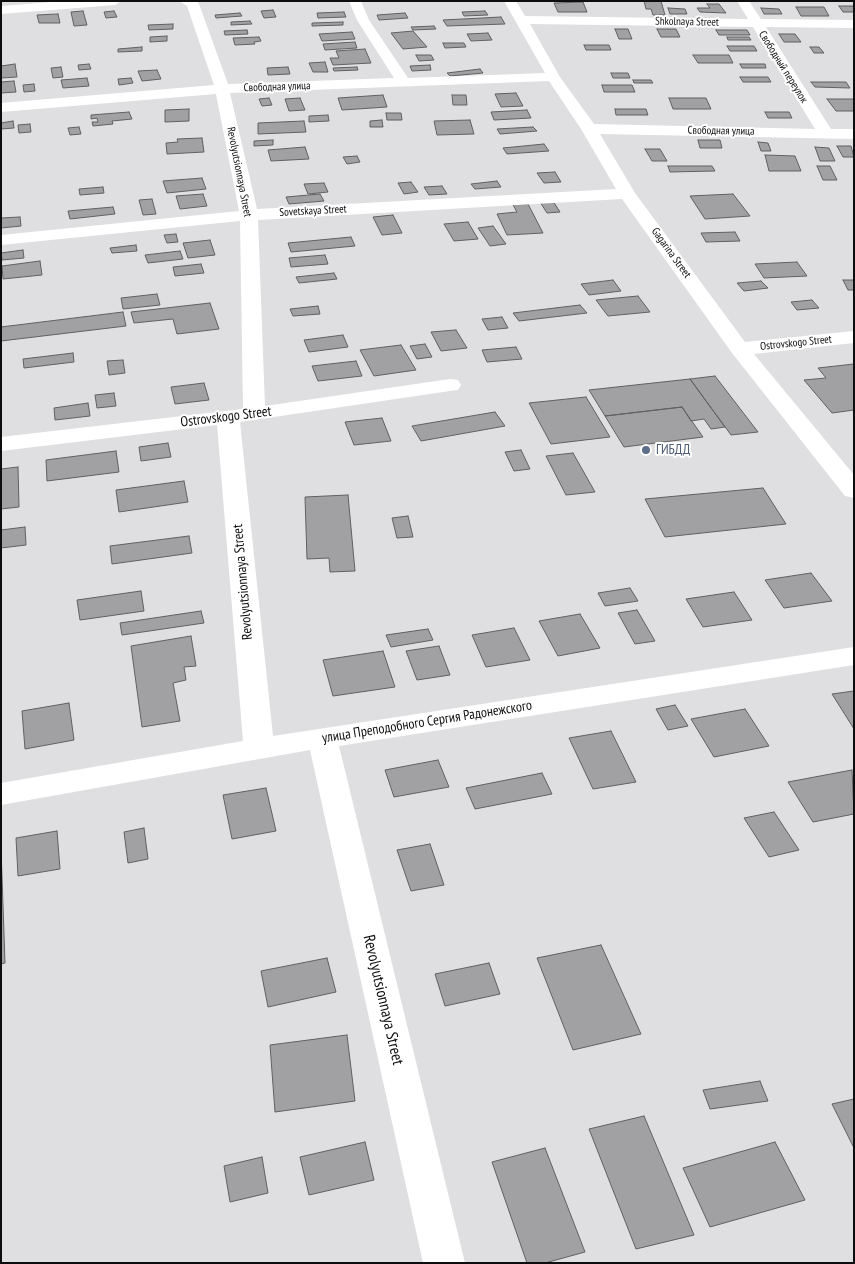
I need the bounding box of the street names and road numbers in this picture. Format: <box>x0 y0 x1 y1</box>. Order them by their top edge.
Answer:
street label: Shkolnaya Street <box>655 15 719 29</box>
street label: Свободный переулок <box>756 29 810 105</box>
street label: Свободная улица <box>243 79 311 95</box>
street label: Свободная улица <box>687 124 755 138</box>
street label: Revolyutsionnaya Street <box>224 126 254 218</box>
street label: Sovetskaya Street <box>279 203 347 219</box>
street label: Gagarina Street <box>648 225 694 281</box>
street label: Ostrovskogo Street <box>760 333 832 353</box>
street label: Ostrovskogo Street <box>180 403 272 431</box>
street label: Revolyutsionnaya Street <box>230 523 256 641</box>
street label: улица Преподобного Сергия Радонежского <box>321 697 533 747</box>
street label: Revolyutsionnaya Street <box>359 933 407 1067</box>

